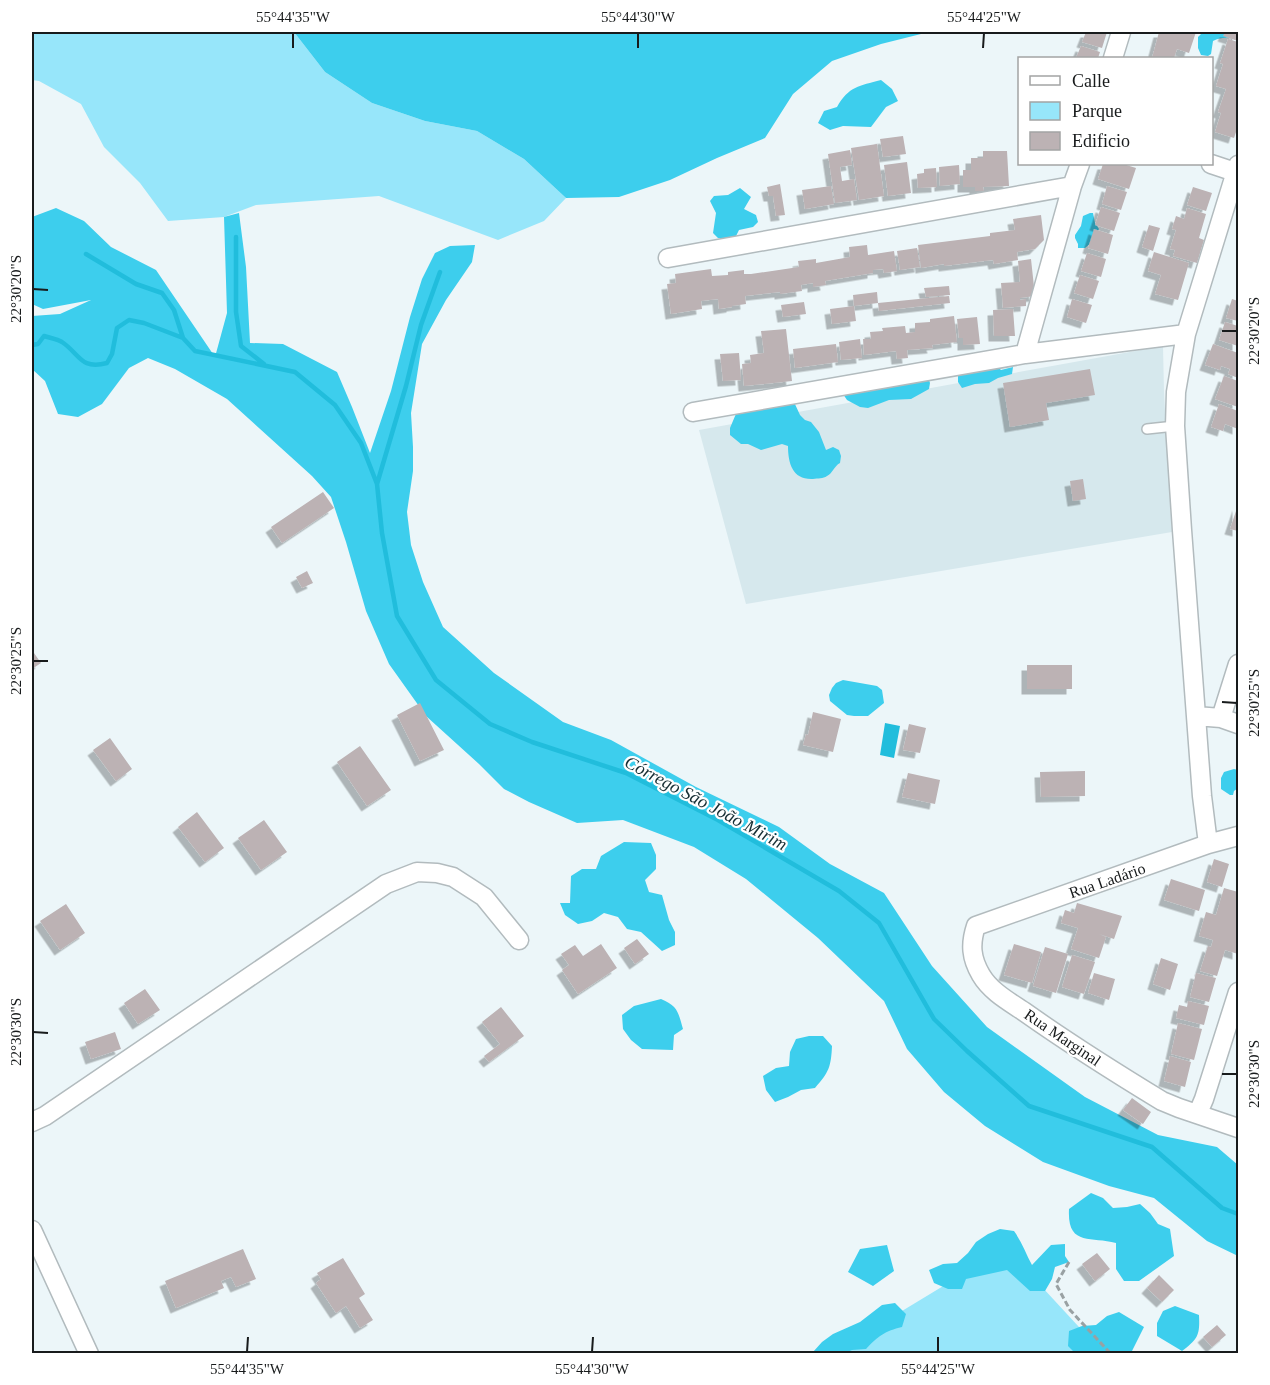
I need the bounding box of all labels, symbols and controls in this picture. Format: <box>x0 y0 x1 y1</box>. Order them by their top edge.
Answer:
text: 55°44'35"W <box>256 9 331 25</box>
text: 55°44'30"W <box>601 9 676 25</box>
text: 55°44'25"W <box>947 9 1022 25</box>
legend <box>1018 57 1213 165</box>
text: Calle <box>1072 71 1110 91</box>
text: Parque <box>1072 101 1122 121</box>
text: Edificio <box>1072 131 1130 151</box>
text: 22°30'20"S <box>8 255 24 323</box>
text: 22°30'20"S <box>1246 297 1262 365</box>
text: 22°30'25"S <box>8 627 24 695</box>
text: 22°30'25"S <box>1246 669 1262 737</box>
water label: Córrego São João Mirim <box>621 752 791 854</box>
street label: Rua Ladário <box>1067 859 1148 901</box>
text: 22°30'30"S <box>8 998 24 1066</box>
street label: Rua Marginal <box>1021 1006 1104 1070</box>
text: 22°30'30"S <box>1246 1040 1262 1108</box>
text: 55°44'35"W <box>210 1361 285 1377</box>
text: 55°44'30"W <box>555 1361 630 1377</box>
text: 55°44'25"W <box>901 1361 976 1377</box>

